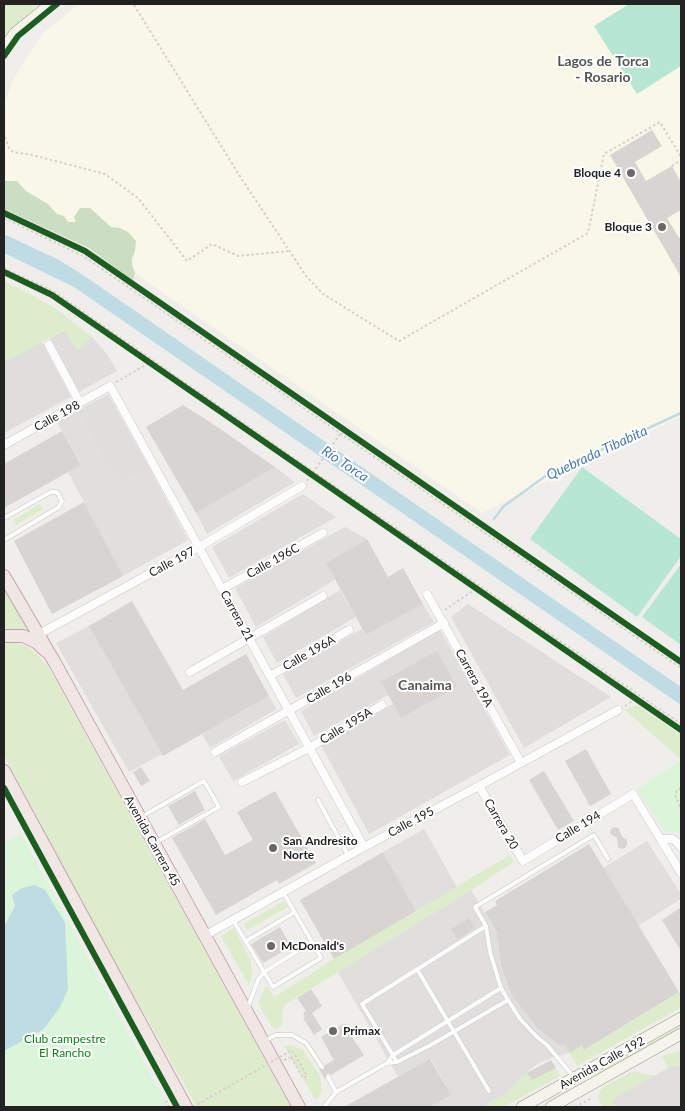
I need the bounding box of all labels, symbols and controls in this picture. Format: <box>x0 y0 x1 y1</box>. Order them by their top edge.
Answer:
district label: Lagos de Torca - Rosario <box>557 53 649 85</box>
place label: Bloque 4 <box>573 166 621 180</box>
marker: Bloque 4 <box>625 167 637 179</box>
place label: Bloque 3 <box>604 220 652 234</box>
marker: Bloque 3 <box>656 221 668 233</box>
street label: Calle 198 <box>32 398 82 434</box>
water label: Quebrada Tibabita <box>544 422 650 484</box>
water label: Río Torca <box>318 442 372 486</box>
street label: Calle 196C <box>244 541 302 581</box>
street label: Calle 197 <box>147 544 197 580</box>
street label: Carrera 21 <box>217 588 257 644</box>
street label: Calle 196A <box>280 632 338 674</box>
street label: Carrera 19A <box>452 646 496 710</box>
street label: Calle 196 <box>304 669 354 707</box>
district label: Canaima <box>398 677 452 693</box>
street label: Calle 195A <box>317 705 375 747</box>
street label: Avenida Carrera 45 <box>121 793 183 889</box>
street label: Carrera 20 <box>481 796 521 852</box>
street label: Calle 195 <box>386 804 436 840</box>
street label: Calle 194 <box>553 808 603 846</box>
place label: San Andresito Norte <box>283 834 358 862</box>
marker: San Andresito Norte <box>267 842 279 854</box>
place label: McDonald's <box>281 939 344 953</box>
marker: McDonald's <box>265 940 277 952</box>
place label: Primax <box>343 1024 380 1038</box>
marker: Primax <box>327 1025 339 1037</box>
park label: Club campestre El Rancho <box>24 1032 106 1060</box>
street label: Avenida Calle 192 <box>557 1034 647 1092</box>

